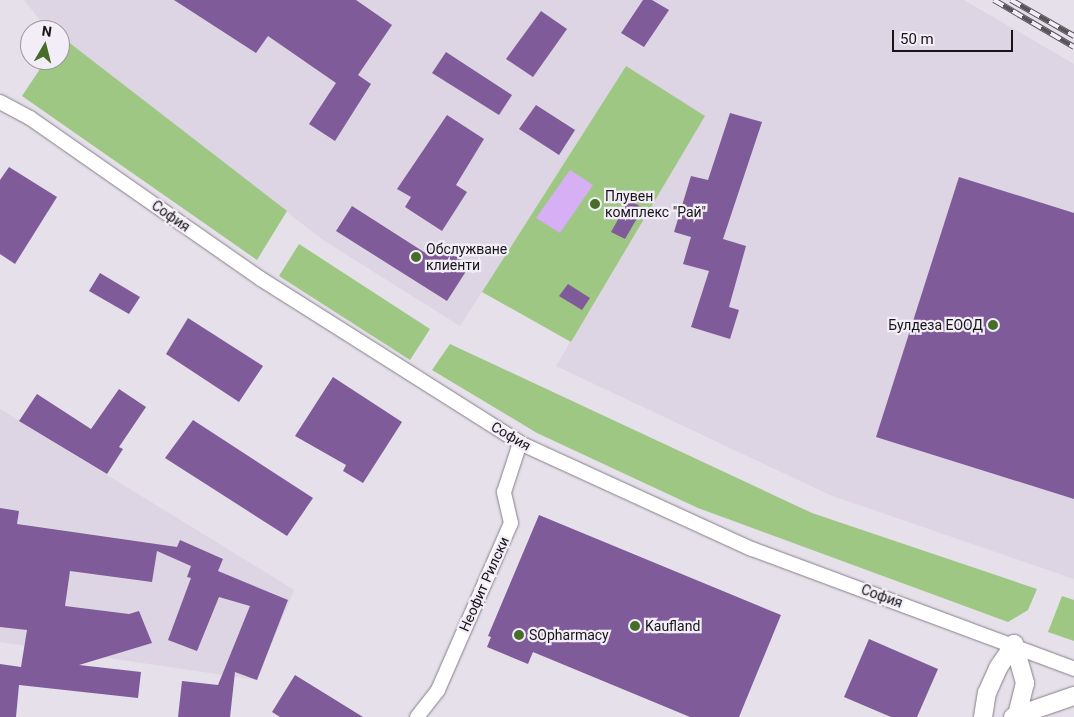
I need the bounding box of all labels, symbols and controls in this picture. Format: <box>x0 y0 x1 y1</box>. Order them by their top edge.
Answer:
north arrow <box>20 20 70 70</box>
scale bar <box>894 20 1015 52</box>
text: N <box>41 23 53 40</box>
text: 50 m <box>900 30 934 48</box>
place label: Плувен комплекс "Рай" <box>605 188 706 220</box>
street label: София <box>149 197 193 235</box>
marker: Плувен комплекс "Рай" <box>589 198 601 210</box>
place label: Обслужване клиенти <box>426 241 507 274</box>
marker: Обслужване клиенти <box>410 251 422 263</box>
place label: Булдеза ЕООД <box>888 317 983 333</box>
marker: Булдеза ЕООД <box>987 319 999 331</box>
street label: София <box>488 418 534 454</box>
street label: Неофит Рилски <box>456 534 512 634</box>
street label: София <box>859 581 905 611</box>
place label: Kaufland <box>645 618 700 634</box>
marker: Kaufland <box>629 620 641 632</box>
place label: SOpharmacy <box>529 627 609 643</box>
marker: SOpharmacy <box>513 629 525 641</box>

